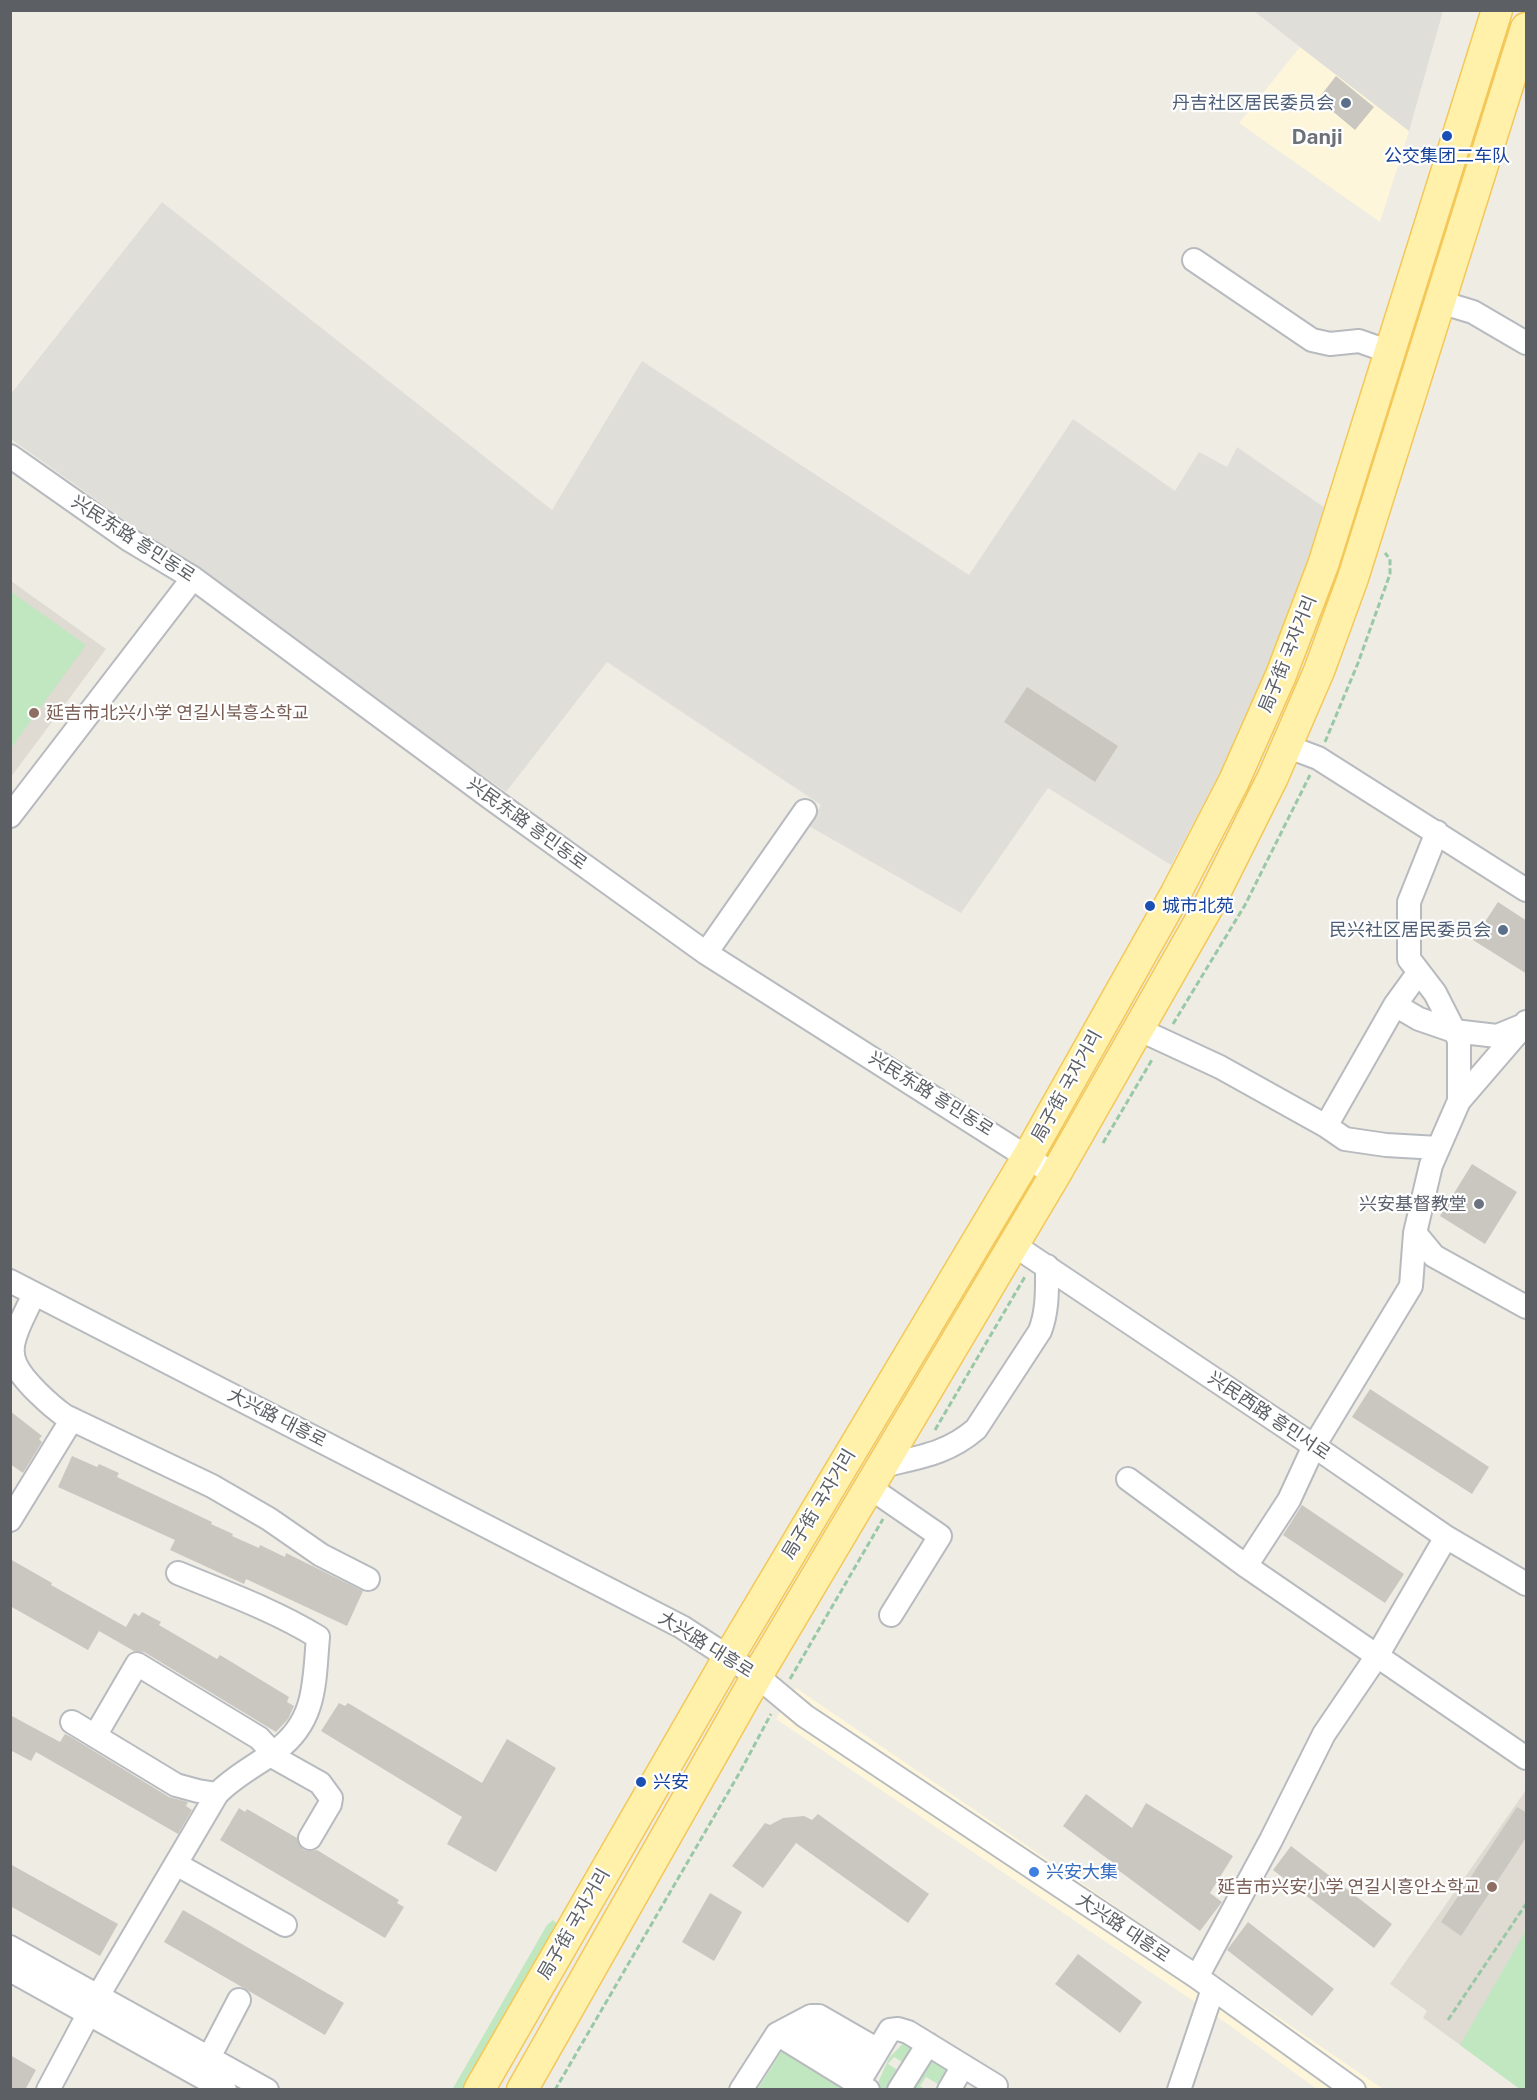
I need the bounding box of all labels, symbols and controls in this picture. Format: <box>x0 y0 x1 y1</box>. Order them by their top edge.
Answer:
place label: 丹吉社区居民委员会 <box>1172 92 1334 114</box>
marker: 丹吉社区居民委员会 <box>1339 96 1353 110</box>
district label: Danji <box>1291 125 1343 151</box>
marker: 公交集团二车队 <box>1440 129 1454 143</box>
place label: 公交集团二车队 <box>1384 145 1510 167</box>
street label: 兴民东路 흥민동로 <box>67 491 199 587</box>
street label: 局子街 국자거리 <box>1255 592 1321 716</box>
place label: 延吉市北兴小学 연길시북흥소학교 <box>46 702 309 724</box>
marker: 延吉市北兴小学 연길시북흥소학교 <box>27 706 41 720</box>
street label: 兴民东路 흥민동로 <box>463 773 591 875</box>
place label: 城市北苑 <box>1162 895 1234 917</box>
marker: 城市北苑 <box>1143 899 1157 913</box>
place label: 民兴社区居民委员会 <box>1329 919 1491 941</box>
marker: 民兴社区居民委员会 <box>1496 923 1510 937</box>
street label: 局子街 국자거리 <box>1027 1026 1107 1146</box>
street label: 兴民东路 흥민동로 <box>865 1047 997 1141</box>
place label: 兴安基督教堂 <box>1359 1193 1467 1215</box>
marker: 兴安基督教堂 <box>1472 1197 1486 1211</box>
street label: 兴民西路 흥민서로 <box>1204 1367 1334 1465</box>
street label: 大兴路 대흥로 <box>224 1384 330 1452</box>
street label: 局子街 국자거리 <box>778 1445 860 1563</box>
street label: 大兴路 대흥로 <box>654 1607 758 1683</box>
place label: 兴安 <box>653 1771 689 1793</box>
marker: 兴安 <box>634 1775 648 1789</box>
place label: 兴安大集 <box>1046 1861 1118 1883</box>
street label: 局子街 국자거리 <box>533 1865 615 1983</box>
marker: 兴安大集 <box>1027 1865 1041 1879</box>
place label: 延吉市兴安小学 연길시흥안소학교 <box>1217 1876 1480 1898</box>
marker: 延吉市兴安小学 연길시흥안소학교 <box>1485 1880 1499 1894</box>
street label: 大兴路 대흥로 <box>1072 1889 1174 1967</box>

